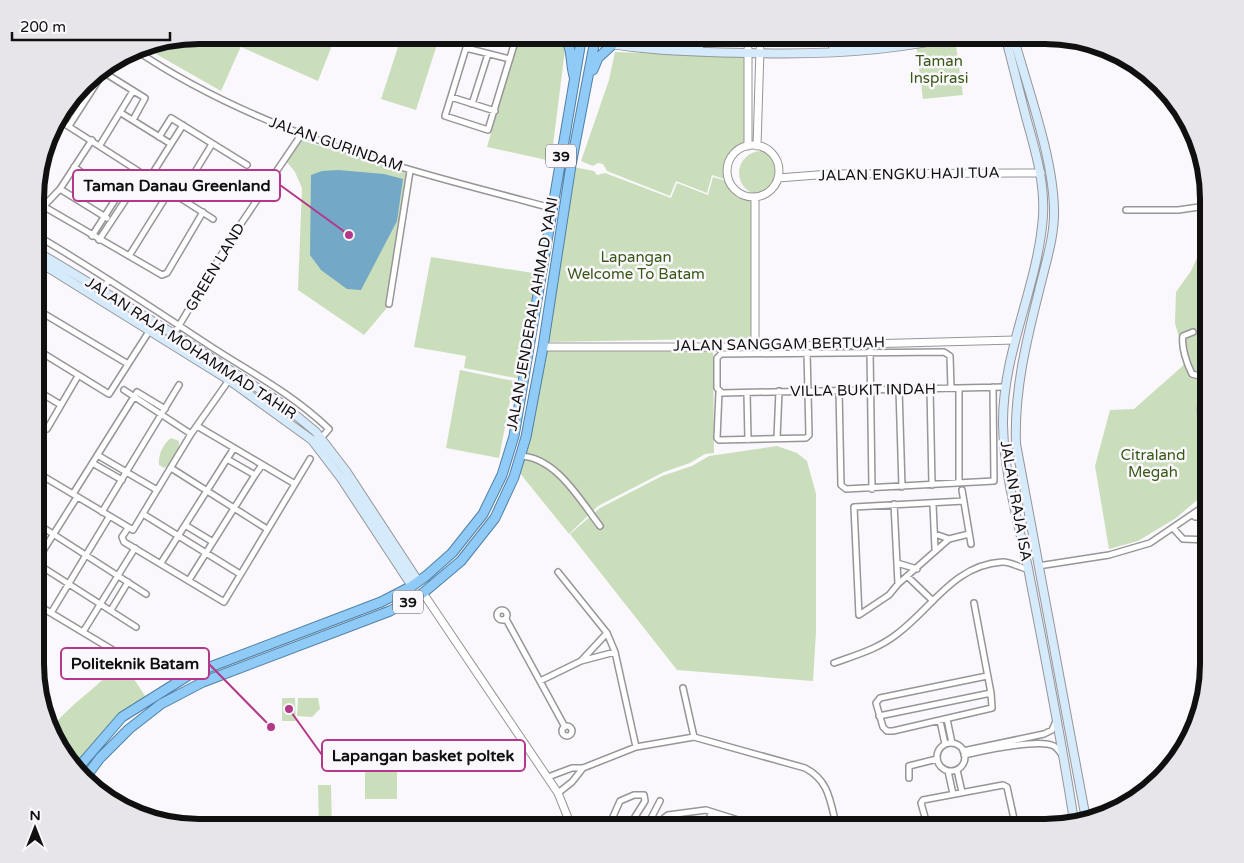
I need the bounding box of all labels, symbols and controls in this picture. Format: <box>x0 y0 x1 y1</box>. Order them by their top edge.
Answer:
scale bar <box>12 10 170 42</box>
text: 200 m <box>20 18 66 36</box>
park label: Taman Inspirasi <box>910 52 968 87</box>
street label: JALAN GURINDAM <box>267 113 405 175</box>
road number: 39 <box>546 144 576 168</box>
street label: JALAN ENGKU HAJI TUA <box>818 163 1000 185</box>
callout: Taman Danau Greenland <box>73 170 280 201</box>
text: Taman Danau Greenland <box>82 176 271 196</box>
street label: JALAN JENDERAL AHMAD YANI <box>503 196 561 432</box>
street label: GREEN LAND <box>182 220 248 314</box>
park label: Lapangan Welcome To Batam <box>567 248 705 283</box>
street label: JALAN RAJA MOHAMMAD TAHIR <box>82 273 300 423</box>
street label: JALAN SANGGAM BERTUAH <box>673 333 885 355</box>
street label: VILLA BUKIT INDAH <box>790 380 936 400</box>
street label: JALAN RAJA ISA <box>997 439 1035 563</box>
park label: Citraland Megah <box>1121 446 1185 481</box>
road number: 39 <box>393 590 423 614</box>
callout: Politeknik Batam <box>61 648 209 679</box>
text: Politeknik Batam <box>71 654 199 674</box>
callout: Lapangan basket poltek <box>322 740 525 771</box>
text: Lapangan basket poltek <box>332 746 514 766</box>
north arrow <box>10 803 60 853</box>
text: N <box>29 807 41 824</box>

